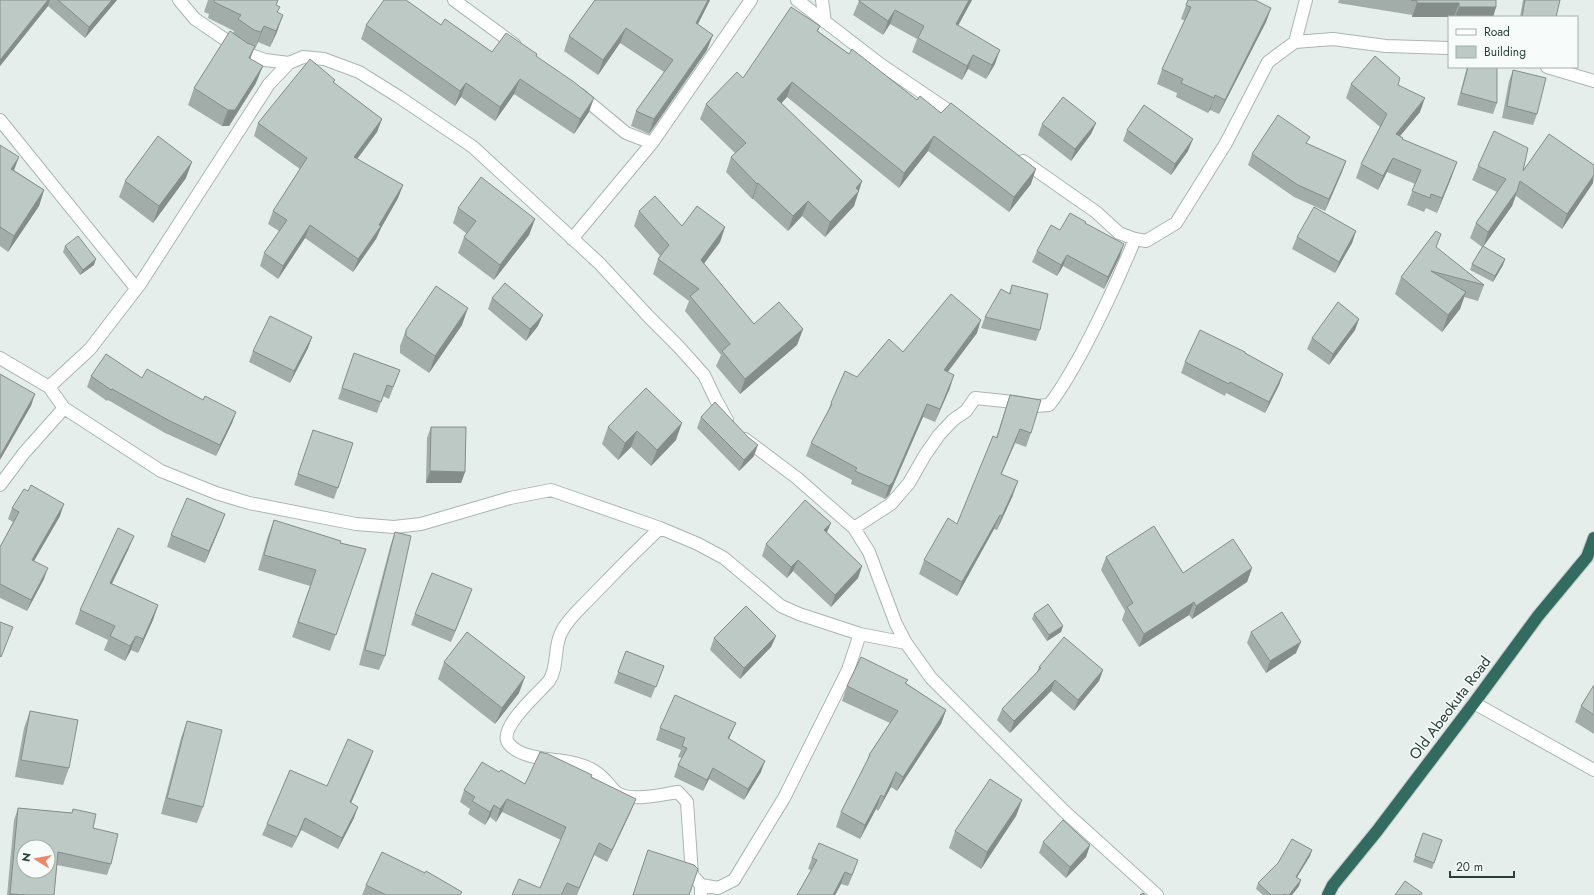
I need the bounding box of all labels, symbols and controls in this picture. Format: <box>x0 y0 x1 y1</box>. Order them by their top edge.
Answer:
legend <box>1448 16 1578 68</box>
text: Road <box>1484 23 1510 41</box>
text: Building <box>1484 43 1526 61</box>
street label: Old Abeokuta Road <box>1404 652 1496 764</box>
north arrow <box>16 839 56 879</box>
text: N <box>17 851 35 863</box>
scale bar <box>1450 853 1514 879</box>
text: 20 m <box>1456 858 1483 876</box>

